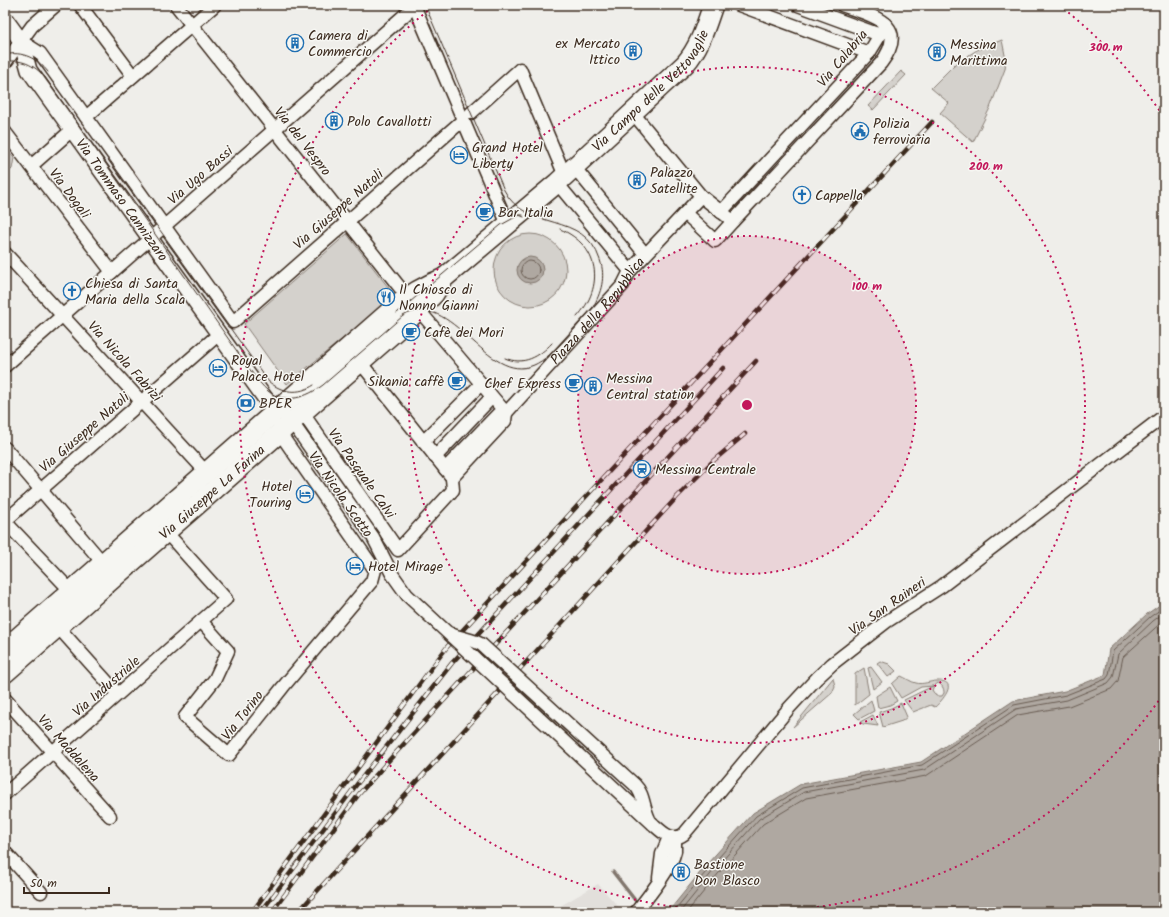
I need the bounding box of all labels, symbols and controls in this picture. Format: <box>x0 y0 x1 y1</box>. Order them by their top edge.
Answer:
place label: Camera di Commercio <box>308 25 372 63</box>
street label: Via Calabria <box>812 25 874 92</box>
street label: Via Campo delle Vettovaglie <box>587 26 715 157</box>
building icon: Camera di Commercio <box>285 33 305 53</box>
place label: ex Mercato Ittico <box>556 33 620 71</box>
place label: Messina Marittima <box>950 34 1007 72</box>
text: 300 m <box>1088 38 1123 57</box>
building icon: ex Mercato Ittico <box>623 41 643 61</box>
building icon: Messina Marittima <box>927 42 947 62</box>
street label: Via del Vespro <box>268 102 336 181</box>
building icon: Polo Cavallotti <box>324 111 344 131</box>
place label: Polo Cavallotti <box>347 111 432 133</box>
place label: Polizia ferroviaria <box>873 113 931 151</box>
public building icon: Polizia ferroviaria <box>850 121 870 141</box>
street label: Via Tommaso Cannizzaro <box>70 134 173 266</box>
place label: Grand Hotel Liberty <box>472 137 543 175</box>
street label: Via Ugo Bassi <box>163 141 239 211</box>
hotel icon: Grand Hotel Liberty <box>449 145 469 165</box>
text: 200 m <box>969 157 1003 176</box>
place label: Palazzo Satellite <box>650 162 698 200</box>
street label: Via Dogali <box>43 164 96 224</box>
street label: Via Giuseppe Natoli <box>289 164 389 255</box>
building icon: Palazzo Satellite <box>627 170 647 190</box>
church icon: Cappella <box>792 185 812 205</box>
place label: Cappella <box>815 185 863 207</box>
cafe icon: Bar Italia <box>475 202 495 222</box>
place label: Bar Italia <box>498 202 553 224</box>
street label: Piazza della Repubblica <box>545 252 650 370</box>
place label: Chiesa di Santa Maria della Scala <box>85 273 185 311</box>
text: 100 m <box>852 277 882 296</box>
place label: Il Chiosco di Nonno Gianni <box>399 279 479 317</box>
church icon: Chiesa di Santa Maria della Scala <box>62 281 82 301</box>
restaurant icon: Il Chiosco di Nonno Gianni <box>376 287 396 307</box>
street label: Via Nicola Fabrizi <box>82 316 167 408</box>
cafe icon: Cafè dei Mori <box>401 322 421 342</box>
place label: Cafè dei Mori <box>424 322 504 344</box>
place label: Royal Palace Hotel <box>231 350 305 388</box>
hotel icon: Royal Palace Hotel <box>208 358 228 378</box>
place label: Messina Central station <box>606 368 694 406</box>
place label: Sikania caffè <box>368 371 444 393</box>
cafe icon: Sikania caffè <box>447 371 467 391</box>
place label: Chef Express <box>484 373 561 395</box>
cafe icon: Chef Express <box>564 373 584 393</box>
building icon: Messina Central station <box>583 376 603 396</box>
street label: Via Giuseppe Natoli <box>35 387 135 478</box>
bank icon: BPER <box>236 393 256 413</box>
place label: BPER <box>259 393 292 415</box>
centre of rings <box>740 398 754 412</box>
street label: Via Pasquale Calvi <box>322 424 401 524</box>
street label: Via Giuseppe La Farina <box>155 440 271 545</box>
street label: Via Nicola Scotto <box>302 447 378 542</box>
station icon: Messina Centrale <box>632 459 652 479</box>
place label: Messina Centrale <box>655 459 756 481</box>
place label: Hotel Touring <box>249 476 293 514</box>
hotel icon: Hotel Touring <box>295 484 315 504</box>
hotel icon: Hotel Mirage <box>345 556 365 576</box>
place label: Hotel Mirage <box>368 556 444 578</box>
street label: Via San Raineri <box>844 572 931 642</box>
street label: Via Industriale <box>68 650 146 723</box>
street label: Via Torino <box>216 686 269 745</box>
street label: Via Maddalena <box>32 710 105 788</box>
place label: Bastione Don Blasco <box>694 854 760 892</box>
building icon: Bastione Don Blasco <box>671 862 691 882</box>
scale bar <box>24 869 109 895</box>
text: 50 m <box>30 874 57 893</box>

